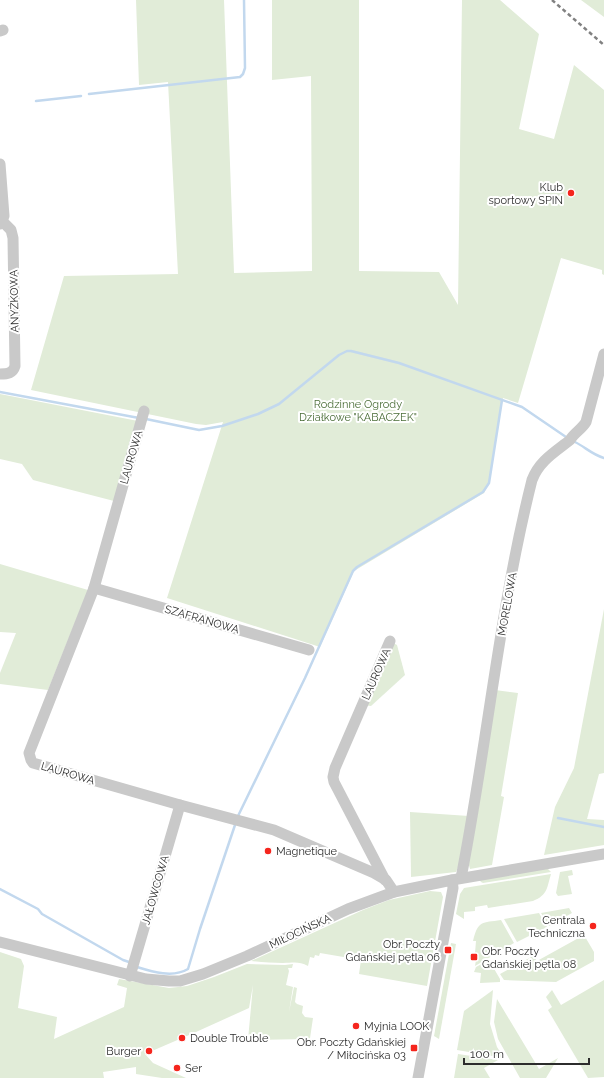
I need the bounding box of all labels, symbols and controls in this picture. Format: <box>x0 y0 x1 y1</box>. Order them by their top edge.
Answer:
place label: Klub sportowy SPIN <box>488 181 563 207</box>
marker: Klub sportowy SPIN <box>566 188 576 198</box>
street label: ANYŻKOWA <box>7 269 22 333</box>
park label: Rodzinne Ogrody Działkowe "KABACZEK" <box>299 398 417 424</box>
street label: LAUROWA <box>118 428 146 485</box>
street label: MORELOWA <box>496 571 520 637</box>
street label: SZAFRANOWA <box>163 603 241 636</box>
street label: LAUROWA <box>359 646 394 702</box>
street label: LAUROWA <box>40 760 97 788</box>
place label: Magnetique <box>276 845 338 858</box>
marker: Magnetique <box>263 846 273 856</box>
street label: JAŁOWCOWA <box>139 853 172 926</box>
street label: MIŁOCIŃSKA <box>267 910 334 951</box>
place label: Centrala Techniczna <box>528 914 585 940</box>
marker: Centrala Techniczna <box>588 921 598 931</box>
place label: Obr. Poczty Gdańskiej pętla 06 <box>346 938 440 964</box>
marker: Obr. Poczty Gdańskiej pętla 06 <box>443 945 453 955</box>
place label: Obr. Poczty Gdańskiej pętla 08 <box>482 945 576 971</box>
marker: Obr. Poczty Gdańskiej pętla 08 <box>469 952 479 962</box>
place label: Myjnia LOOK <box>364 1020 430 1033</box>
marker: Myjnia LOOK <box>351 1021 361 1031</box>
place label: Double Trouble <box>190 1032 269 1045</box>
marker: Double Trouble <box>177 1033 187 1043</box>
place label: Obr. Poczty Gdańskiej / Miłocińska 03 <box>297 1036 406 1062</box>
scale bar <box>464 1040 589 1066</box>
marker: Obr. Poczty Gdańskiej / Miłocińska 03 <box>409 1043 419 1053</box>
place label: Burger <box>106 1045 141 1058</box>
marker: Burger <box>144 1046 154 1056</box>
text: 100 m <box>470 1047 504 1061</box>
place label: Ser <box>185 1062 202 1075</box>
marker: Ser <box>172 1063 182 1073</box>

